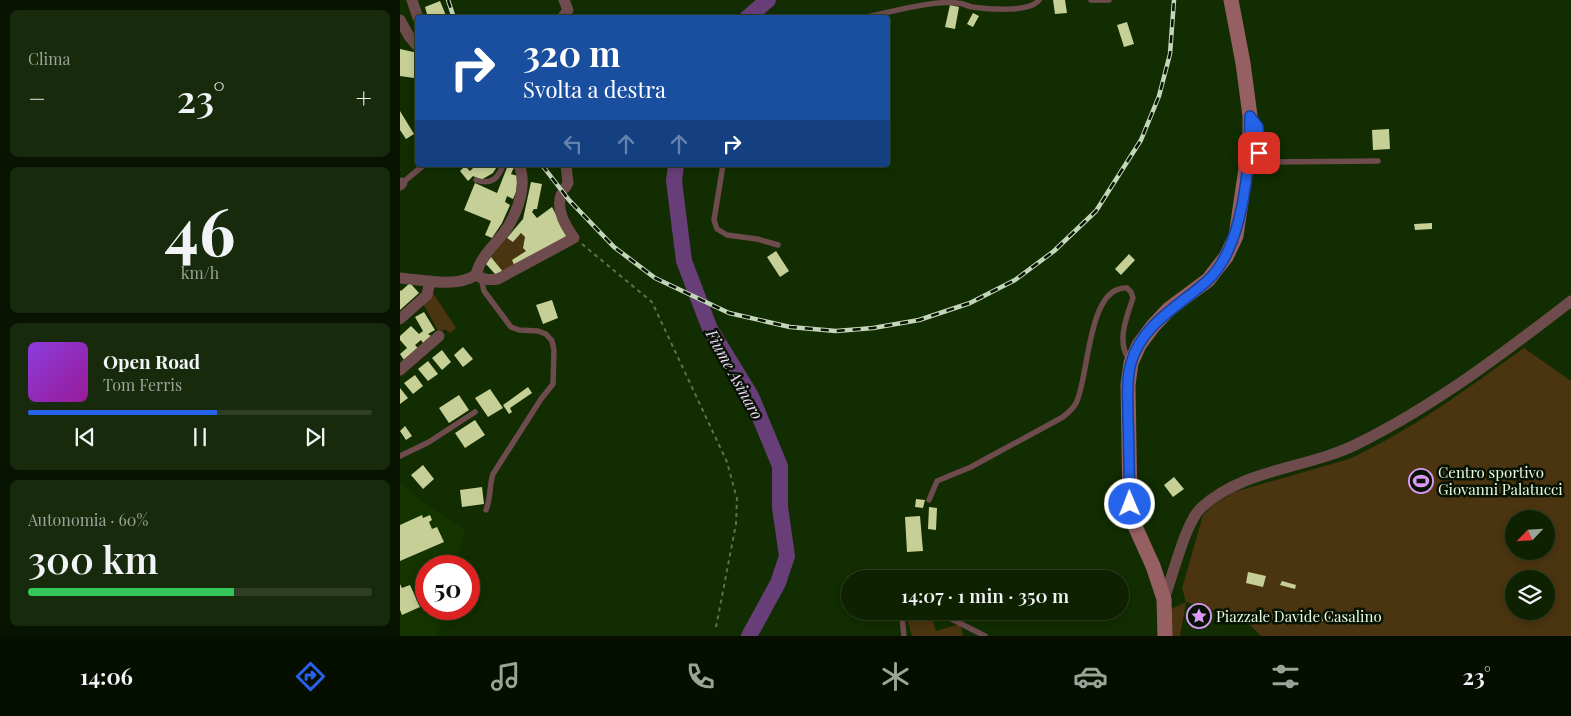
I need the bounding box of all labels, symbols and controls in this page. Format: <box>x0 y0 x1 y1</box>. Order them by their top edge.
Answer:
text: 320 m <box>523 29 621 76</box>
icon: right <box>440 35 505 100</box>
text: Clima <box>28 48 70 69</box>
text: 23° <box>177 72 225 123</box>
text: Svolta a destra <box>523 74 666 104</box>
text: − <box>28 79 46 116</box>
text: + <box>356 79 372 116</box>
icon: left <box>559 130 587 158</box>
icon: ahead <box>612 130 640 158</box>
icon: ahead <box>665 130 693 158</box>
icon: right <box>718 130 746 158</box>
pin <box>1238 132 1280 174</box>
icon: arrive <box>1245 139 1273 167</box>
text: 46 <box>165 186 235 272</box>
text: km/h <box>181 262 219 283</box>
water label: Fiume Asinaro <box>701 324 768 423</box>
text: Open Road <box>103 348 200 374</box>
text: Tom Ferris <box>103 374 182 395</box>
icon: previous <box>71 423 99 451</box>
icon: pause <box>186 423 214 451</box>
icon: next <box>301 423 329 451</box>
place label: Centro sportivo Giovanni Palatucci <box>1438 462 1563 499</box>
sports icon: Centro sportivo Giovanni Palatucci <box>1408 468 1434 494</box>
position arrow <box>1103 477 1155 529</box>
text: Autonomia · 60% <box>28 509 148 530</box>
north arrow <box>1505 510 1555 560</box>
map controls <box>1505 510 1555 620</box>
text: 300 km <box>28 533 158 584</box>
speed limit sign: 50 <box>415 555 480 620</box>
button: layers <box>1505 570 1555 620</box>
text: 14:07 · 1 min · 350 m <box>901 582 1069 608</box>
place icon: Piazzale Davide Casalino <box>1186 603 1212 629</box>
place label: Piazzale Davide Casalino <box>1216 606 1382 626</box>
icon: directions <box>293 659 328 694</box>
icon: music <box>488 659 523 694</box>
icon: phone <box>683 659 718 694</box>
icon: climate <box>878 659 913 694</box>
icon: car <box>1073 659 1108 694</box>
icon: filters <box>1268 659 1303 694</box>
text: 14:06 <box>80 661 133 691</box>
text: 23° <box>1463 661 1491 691</box>

